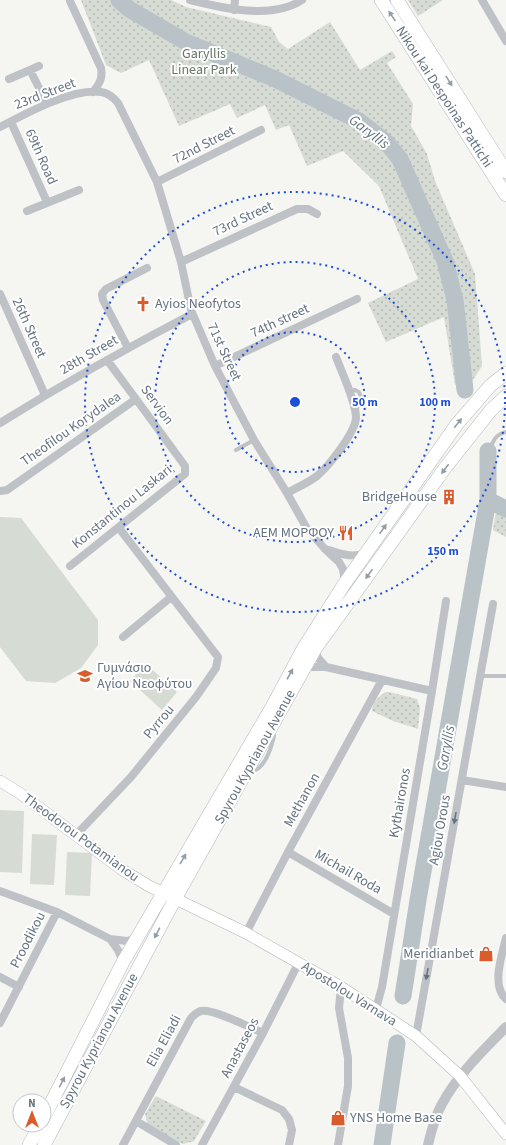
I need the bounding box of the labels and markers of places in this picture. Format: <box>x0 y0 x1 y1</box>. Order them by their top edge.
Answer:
place label: Ayios Neofytos <box>155 294 241 314</box>
church icon: Ayios Neofytos <box>134 295 152 313</box>
centre of rings <box>288 395 302 409</box>
place label: BridgeHouse <box>362 487 437 507</box>
building icon: BridgeHouse <box>440 488 458 506</box>
place label: ΑΕΜ ΜΟΡΦΟΥ <box>253 523 334 543</box>
restaurant icon: ΑΕΜ ΜΟΡΦΟΥ <box>337 524 355 542</box>
place label: Γυμνάσιο Αγίου Νεοφύτου <box>97 658 192 694</box>
school or university icon: Γυμνάσιο Αγίου Νεοφύτου <box>76 667 94 685</box>
place label: Meridianbet <box>403 944 474 964</box>
shop icon: Meridianbet <box>477 945 495 963</box>
place label: YNS Home Base <box>349 1108 442 1128</box>
shop icon: YNS Home Base <box>329 1109 347 1127</box>

